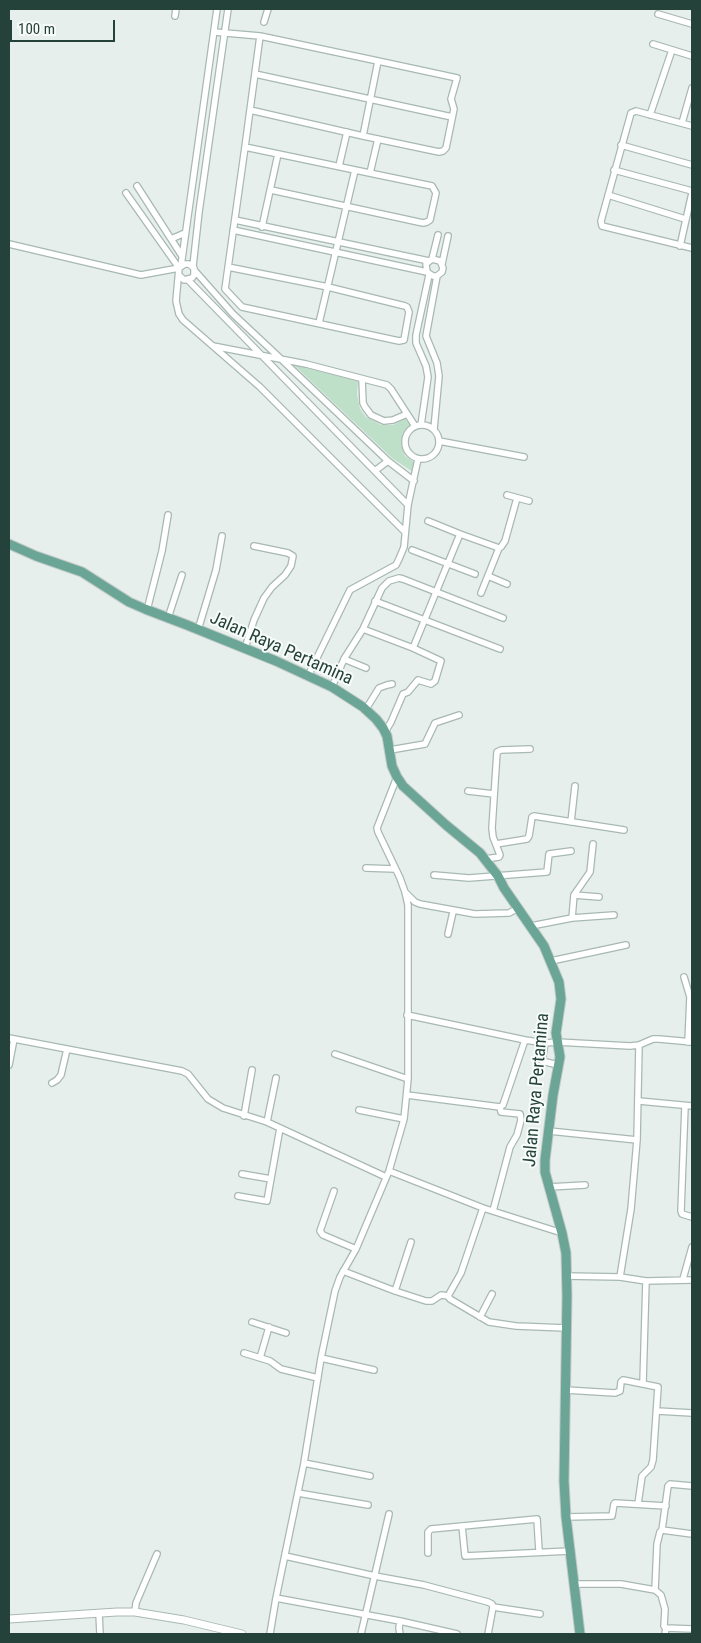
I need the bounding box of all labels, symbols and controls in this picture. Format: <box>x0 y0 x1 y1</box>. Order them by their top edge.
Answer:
scale bar <box>12 10 118 42</box>
text: 100 m <box>18 20 55 38</box>
street label: Jalan Raya Pertamina <box>206 608 356 690</box>
street label: Jalan Raya Pertamina <box>520 1012 554 1168</box>

